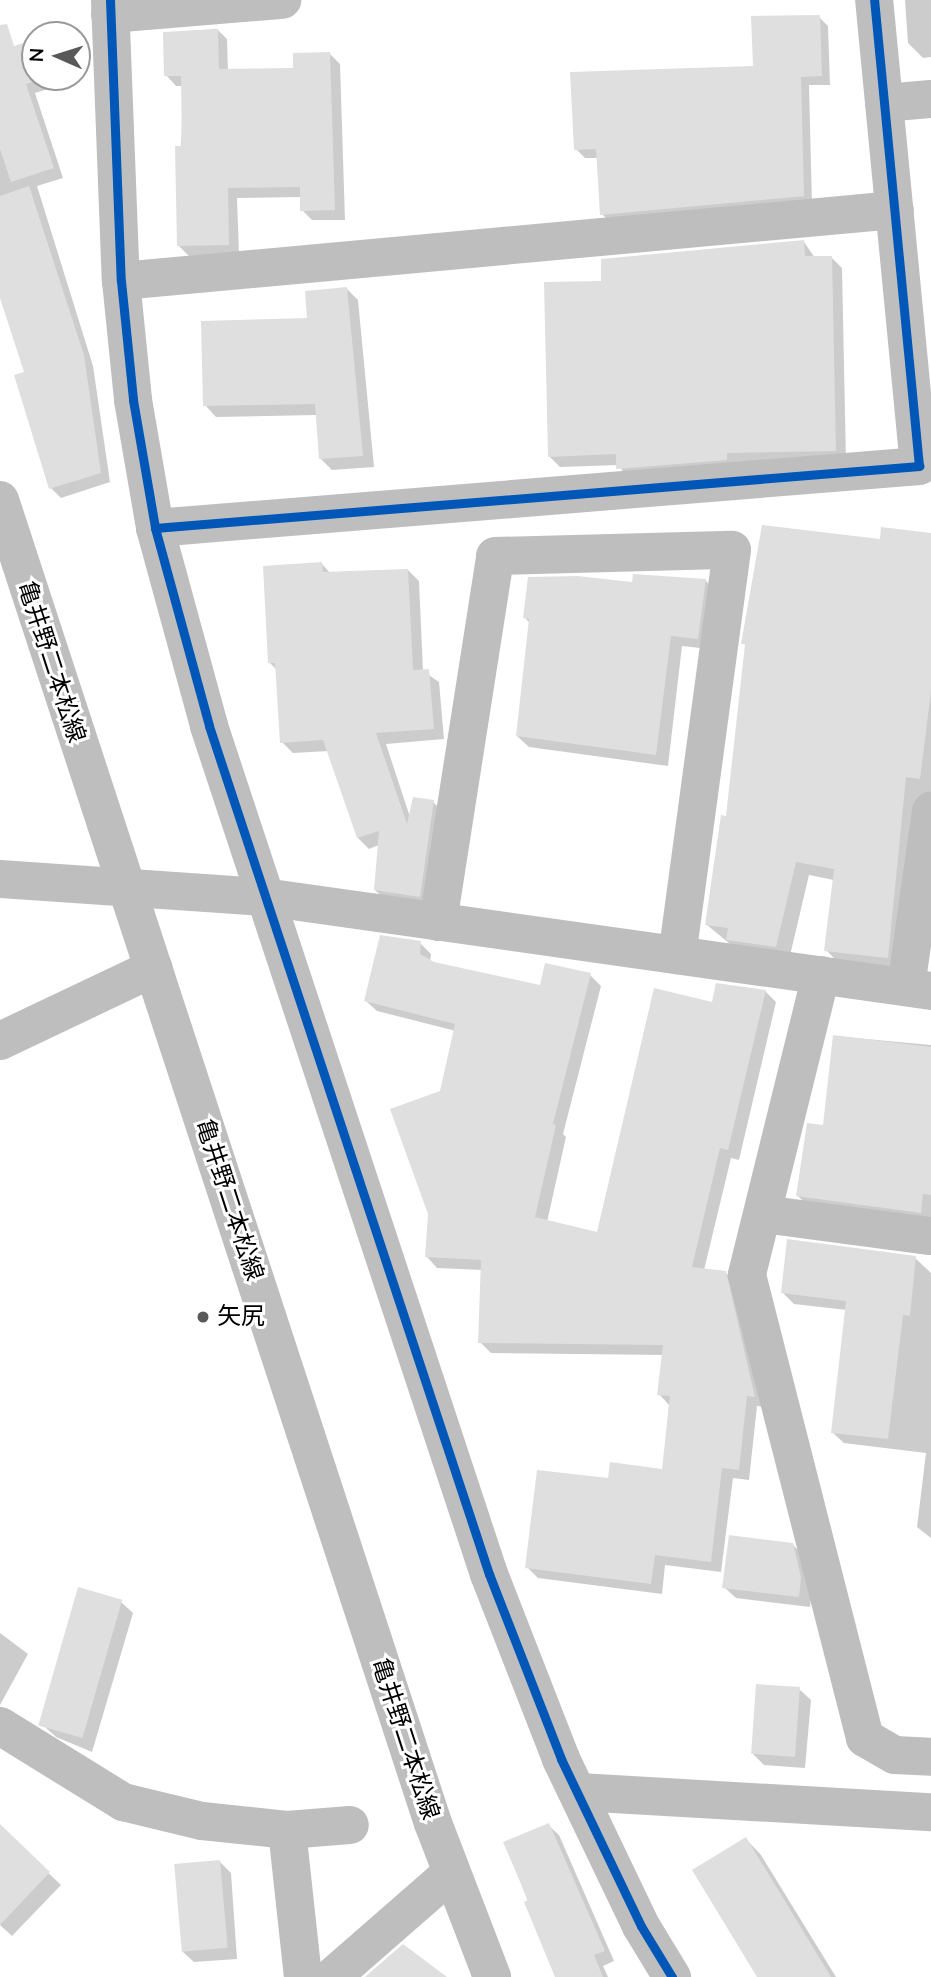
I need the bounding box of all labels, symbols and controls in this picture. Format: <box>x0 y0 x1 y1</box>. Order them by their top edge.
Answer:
north arrow <box>21 21 91 91</box>
text: N <box>24 47 50 63</box>
street label: 亀井野二本松線 <box>11 578 91 746</box>
street label: 亀井野二本松線 <box>189 1116 269 1284</box>
place label: 矢尻 <box>217 1303 265 1331</box>
marker: 矢尻 <box>195 1309 211 1325</box>
street label: 亀井野二本松線 <box>365 1655 445 1823</box>

